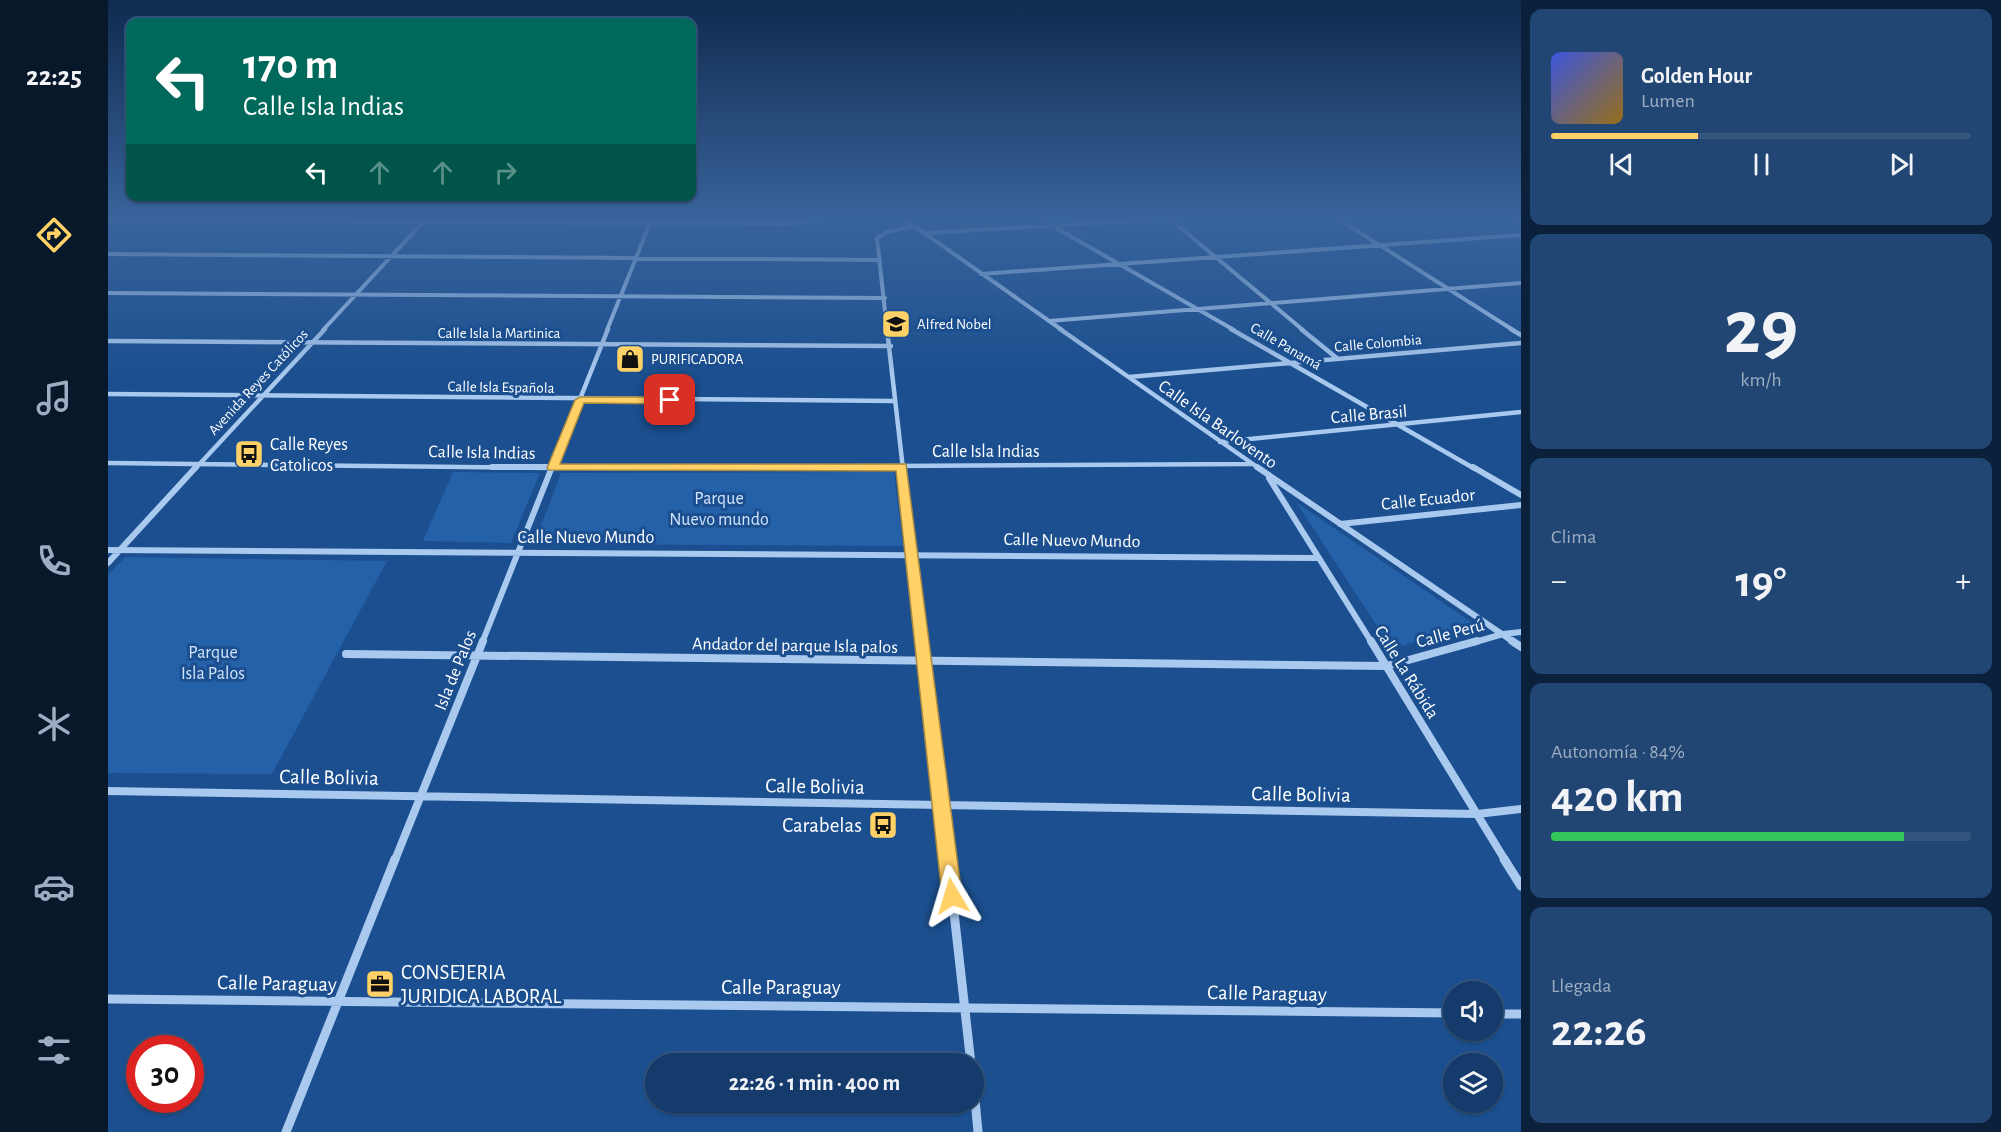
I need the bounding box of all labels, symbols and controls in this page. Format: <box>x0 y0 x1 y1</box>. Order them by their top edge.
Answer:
icon: left <box>144 42 222 120</box>
text: 170 m <box>243 44 338 86</box>
text: 22:25 <box>26 63 82 90</box>
text: Golden Hour <box>1641 65 1752 87</box>
text: Lumen <box>1641 91 1695 111</box>
text: Calle Isla Indias <box>243 93 404 120</box>
icon: previous <box>1605 148 1638 181</box>
icon: pause <box>1745 148 1778 181</box>
icon: next <box>1885 148 1918 181</box>
icon: left <box>300 156 333 189</box>
icon: ahead <box>363 156 396 189</box>
icon: ahead <box>426 156 459 189</box>
icon: right <box>489 156 522 189</box>
icon: directions <box>33 214 75 256</box>
text: 29 <box>1724 290 1798 368</box>
school or university icon: Alfred Nobel <box>880 308 912 340</box>
place label: Alfred Nobel <box>917 317 992 332</box>
street label: Calle Panamá <box>1248 320 1324 373</box>
street label: Calle Isla la Martinica <box>438 326 560 341</box>
street label: Avenida Reyes Católicos <box>206 327 311 438</box>
street label: Calle Colombia <box>1334 332 1422 355</box>
shop icon: PURIFICADORA <box>614 343 646 375</box>
place label: PURIFICADORA <box>651 352 744 367</box>
text: km/h <box>1740 370 1782 390</box>
pin <box>644 374 695 425</box>
icon: music <box>33 377 75 419</box>
street label: Calle Isla Barlovento <box>1155 377 1280 473</box>
street label: Calle Isla Española <box>447 379 555 396</box>
icon: arrive <box>653 383 686 416</box>
street label: Calle Brasil <box>1330 403 1408 427</box>
place label: Calle Reyes Catolicos <box>270 436 348 475</box>
bus stop icon: Calle Reyes Catolicos <box>233 438 265 470</box>
street label: Calle Isla Indias <box>428 443 536 463</box>
street label: Calle Isla Indias <box>932 443 1040 461</box>
street label: Calle Ecuador <box>1380 486 1476 514</box>
park label: Parque Nuevo mundo <box>669 490 769 529</box>
text: Clima <box>1551 527 1596 547</box>
street label: Calle Nuevo Mundo <box>518 529 655 547</box>
street label: Calle Nuevo Mundo <box>1003 531 1141 551</box>
icon: phone <box>33 540 75 582</box>
text: 19° <box>1735 560 1787 605</box>
text: − <box>1551 565 1567 598</box>
text: + <box>1955 565 1971 598</box>
street label: Calle Perú <box>1414 616 1486 652</box>
street label: Calle La Rábida <box>1370 623 1442 722</box>
street label: Isla de Palos <box>432 628 480 713</box>
street label: Andador del parque Isla palos <box>692 635 898 657</box>
park label: Parque Isla Palos <box>181 644 245 683</box>
icon: climate <box>33 703 75 745</box>
text: Autonomía · 84% <box>1551 742 1685 762</box>
street label: Calle Bolivia <box>279 766 379 789</box>
street label: Calle Bolivia <box>765 775 865 798</box>
text: 420 km <box>1551 775 1684 820</box>
street label: Calle Bolivia <box>1251 783 1351 806</box>
bus stop icon: Carabelas <box>867 809 899 841</box>
place label: Carabelas <box>782 815 862 836</box>
position arrow <box>920 864 984 928</box>
icon: car <box>33 866 75 908</box>
place label: CONSEJERIA JURIDICA LABORAL <box>401 962 562 1007</box>
office icon: CONSEJERIA JURIDICA LABORAL <box>364 968 396 1000</box>
street label: Calle Paraguay <box>217 972 337 995</box>
text: Llegada <box>1551 976 1612 996</box>
street label: Calle Paraguay <box>721 977 841 998</box>
map controls <box>1443 981 1503 1113</box>
button: sound <box>1443 981 1503 1041</box>
street label: Calle Paraguay <box>1207 982 1327 1005</box>
text: 22:26 <box>1551 1009 1647 1054</box>
icon: filters <box>33 1029 75 1071</box>
speed limit sign: 30 <box>126 1035 204 1113</box>
button: layers <box>1443 1053 1503 1113</box>
text: 22:26 · 1 min · 400 m <box>729 1072 900 1094</box>

